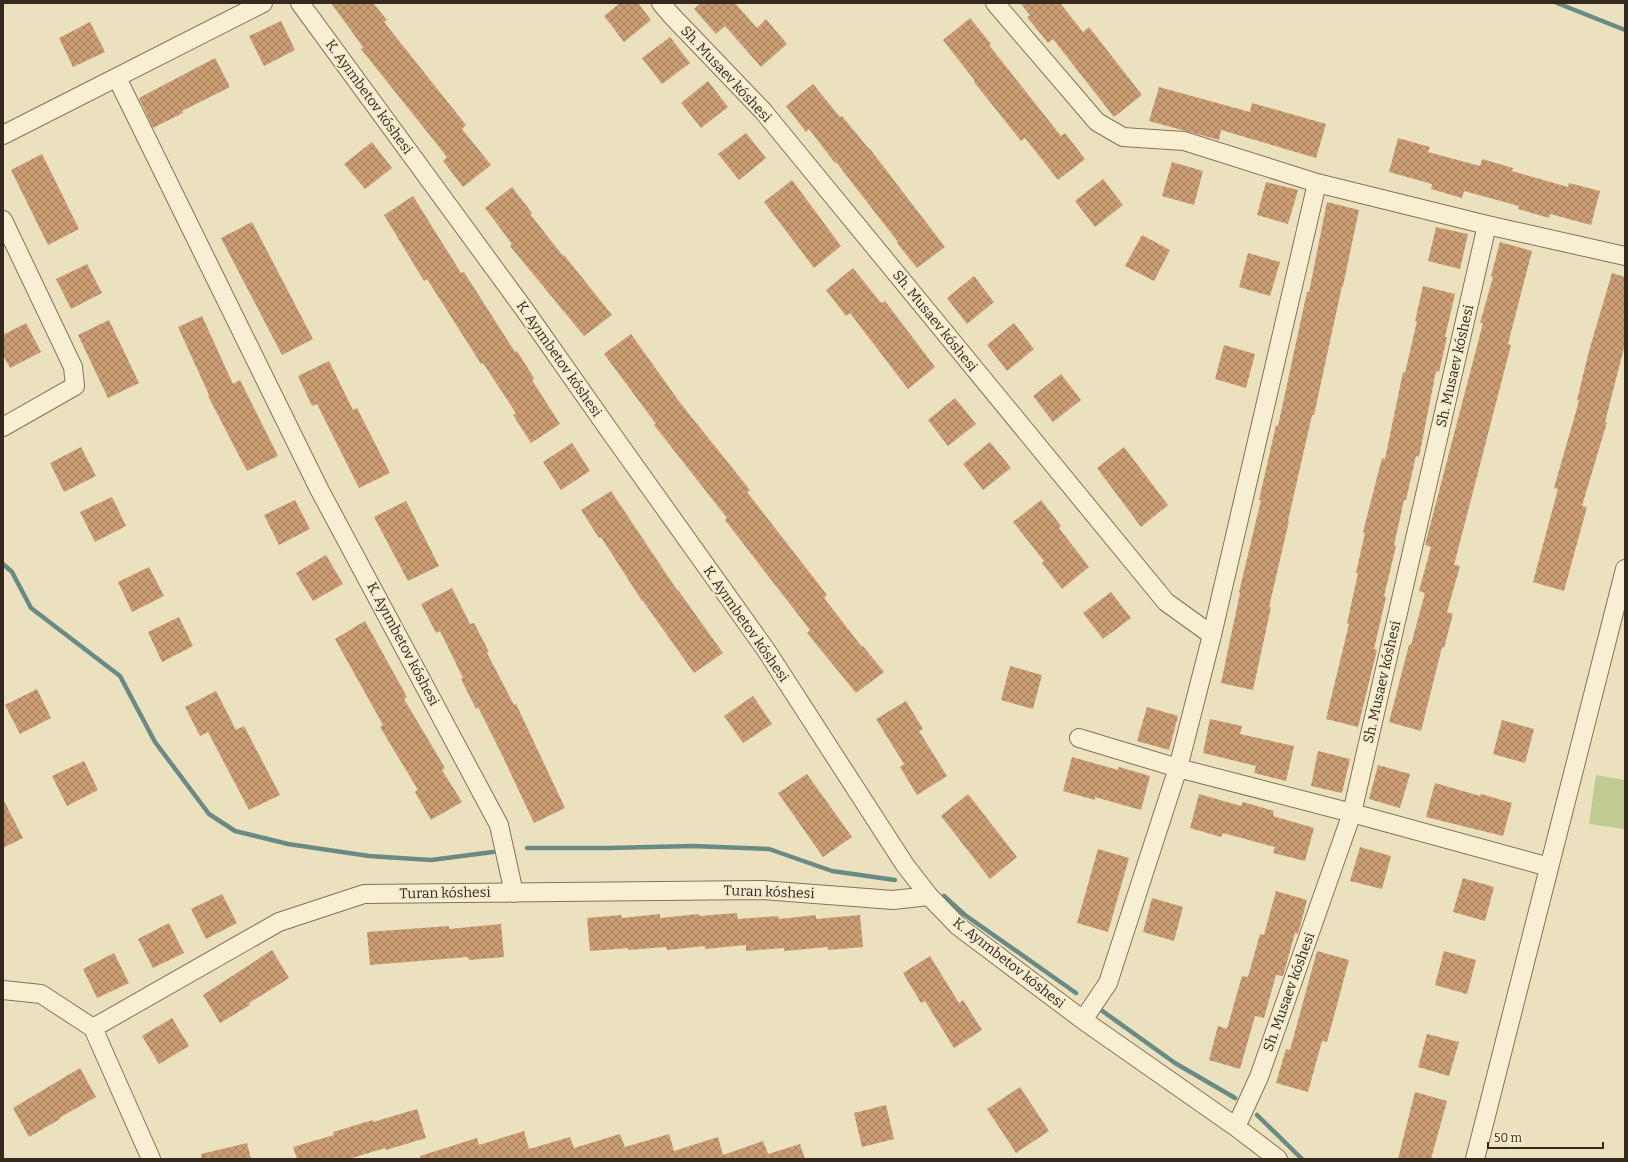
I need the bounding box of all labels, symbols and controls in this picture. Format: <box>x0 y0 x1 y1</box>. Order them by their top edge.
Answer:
street label: Sh. Musaev kóshesi <box>677 22 775 126</box>
street label: K. Ayımbetov kóshesi <box>322 36 416 158</box>
street label: Sh. Musaev kóshesi <box>889 267 981 375</box>
street label: K. Ayımbetov kóshesi <box>513 298 605 420</box>
street label: Sh. Musaev kóshesi <box>1433 303 1477 429</box>
street label: K. Ayımbetov kóshesi <box>700 563 792 685</box>
street label: K. Ayımbetov kóshesi <box>363 579 443 709</box>
street label: Sh. Musaev kóshesi <box>1360 619 1404 745</box>
street label: Turan kóshesi <box>723 882 815 902</box>
street label: Turan kóshesi <box>399 884 491 902</box>
street label: K. Ayımbetov kóshesi <box>950 914 1068 1012</box>
street label: Sh. Musaev kóshesi <box>1260 930 1318 1054</box>
scale bar <box>1488 1124 1603 1150</box>
text: 50 m <box>1494 1131 1523 1145</box>

